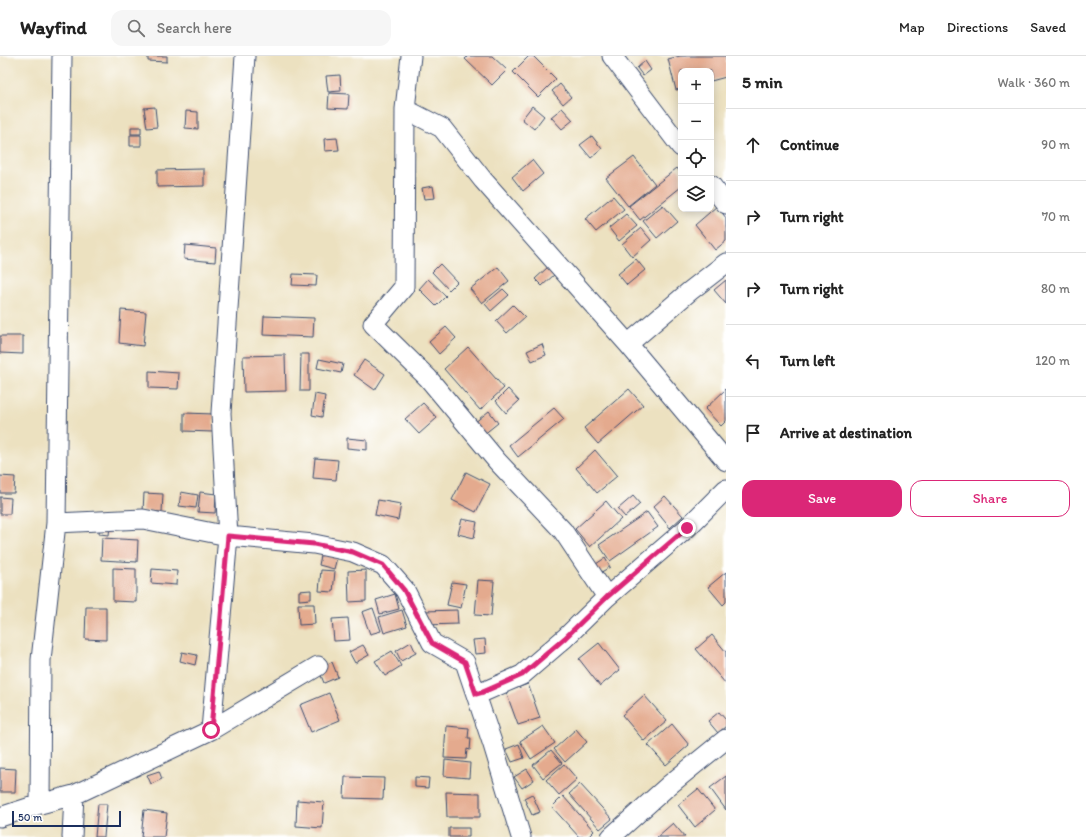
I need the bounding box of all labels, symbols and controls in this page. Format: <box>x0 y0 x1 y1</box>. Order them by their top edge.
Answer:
search box <box>111 10 391 46</box>
text: Wayfind <box>20 16 87 39</box>
icon: search <box>125 17 147 39</box>
text: Search here <box>157 19 232 37</box>
text: Map <box>899 19 925 36</box>
text: Directions <box>947 19 1008 36</box>
text: Saved <box>1030 19 1066 36</box>
map controls <box>678 68 714 212</box>
button: + <box>678 68 714 104</box>
text: 5 min <box>742 72 782 92</box>
text: Walk · 360 m <box>997 75 1070 90</box>
button: − <box>678 104 714 140</box>
icon: ahead <box>742 134 764 156</box>
text: Continue <box>780 136 839 154</box>
text: 90 m <box>1041 137 1070 152</box>
button: locate <box>678 140 714 176</box>
button: layers <box>678 176 714 212</box>
icon: right <box>742 206 764 228</box>
text: Turn right <box>780 208 844 226</box>
text: 70 m <box>1042 209 1070 224</box>
icon: right <box>742 278 764 300</box>
text: Turn right <box>780 280 844 298</box>
text: 80 m <box>1041 281 1070 296</box>
icon: left <box>742 350 764 372</box>
text: Turn left <box>780 352 835 370</box>
text: 120 m <box>1035 353 1070 368</box>
icon: arrive <box>742 422 764 444</box>
text: Arrive at destination <box>780 424 912 442</box>
button: Save <box>742 480 902 517</box>
button: Share <box>910 480 1070 517</box>
route end <box>678 519 696 537</box>
route start <box>202 721 220 739</box>
scale bar <box>12 809 121 828</box>
text: 50 m <box>18 811 42 824</box>

